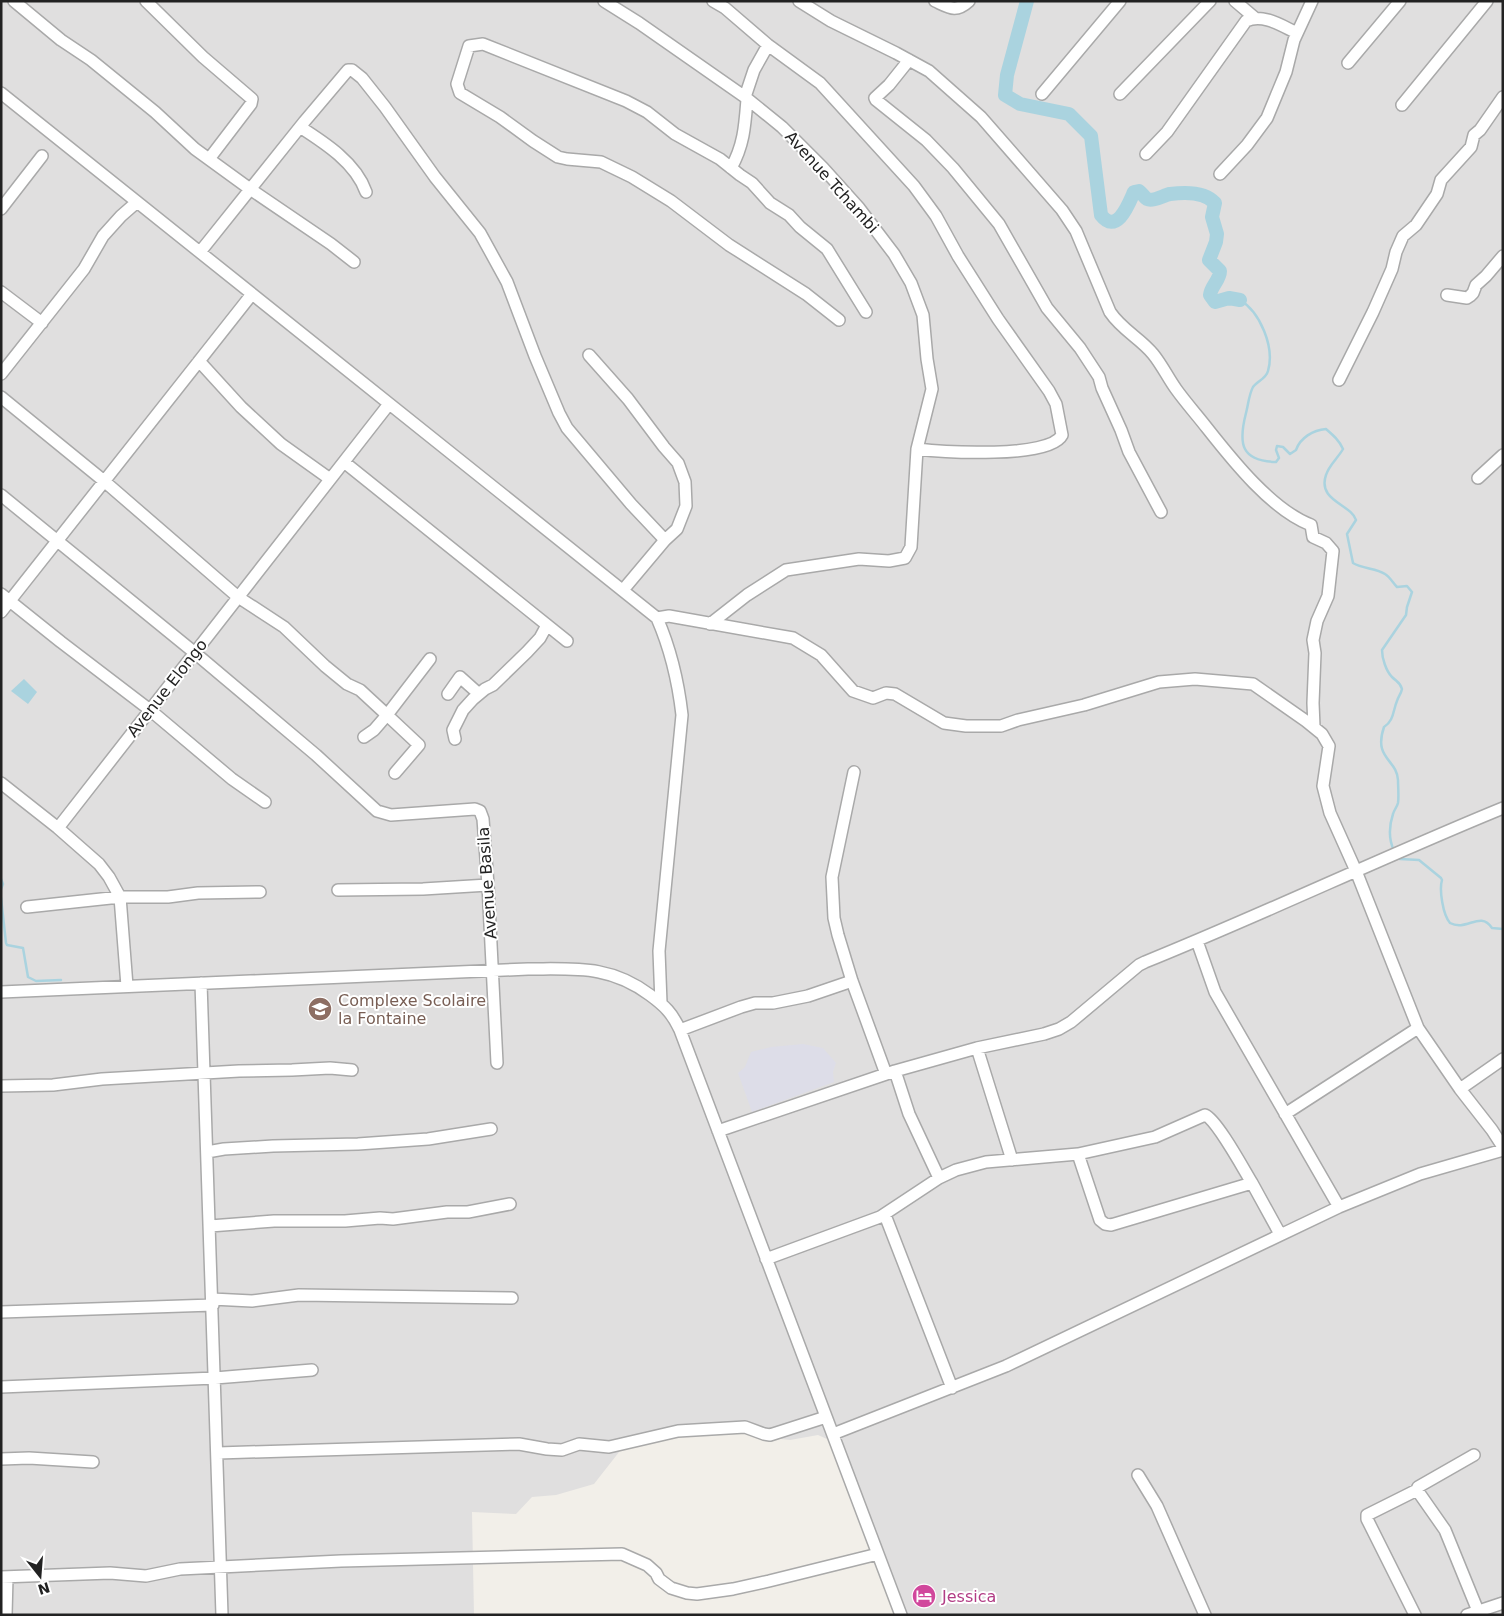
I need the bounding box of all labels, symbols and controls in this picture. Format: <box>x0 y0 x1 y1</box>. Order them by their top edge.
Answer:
street label: Avenue Tchambi <box>781 127 883 237</box>
street label: Avenue Elongo <box>123 635 211 741</box>
street label: Avenue Basila <box>474 826 500 940</box>
place label: Complexe Scolaire la Fontaine <box>338 991 486 1028</box>
school or university icon: Complexe Scolaire la Fontaine <box>307 996 333 1022</box>
north arrow <box>15 1551 65 1601</box>
text: N <box>36 1579 52 1598</box>
hotel icon: Jessica <box>911 1583 937 1609</box>
place label: Jessica <box>941 1587 996 1606</box>

